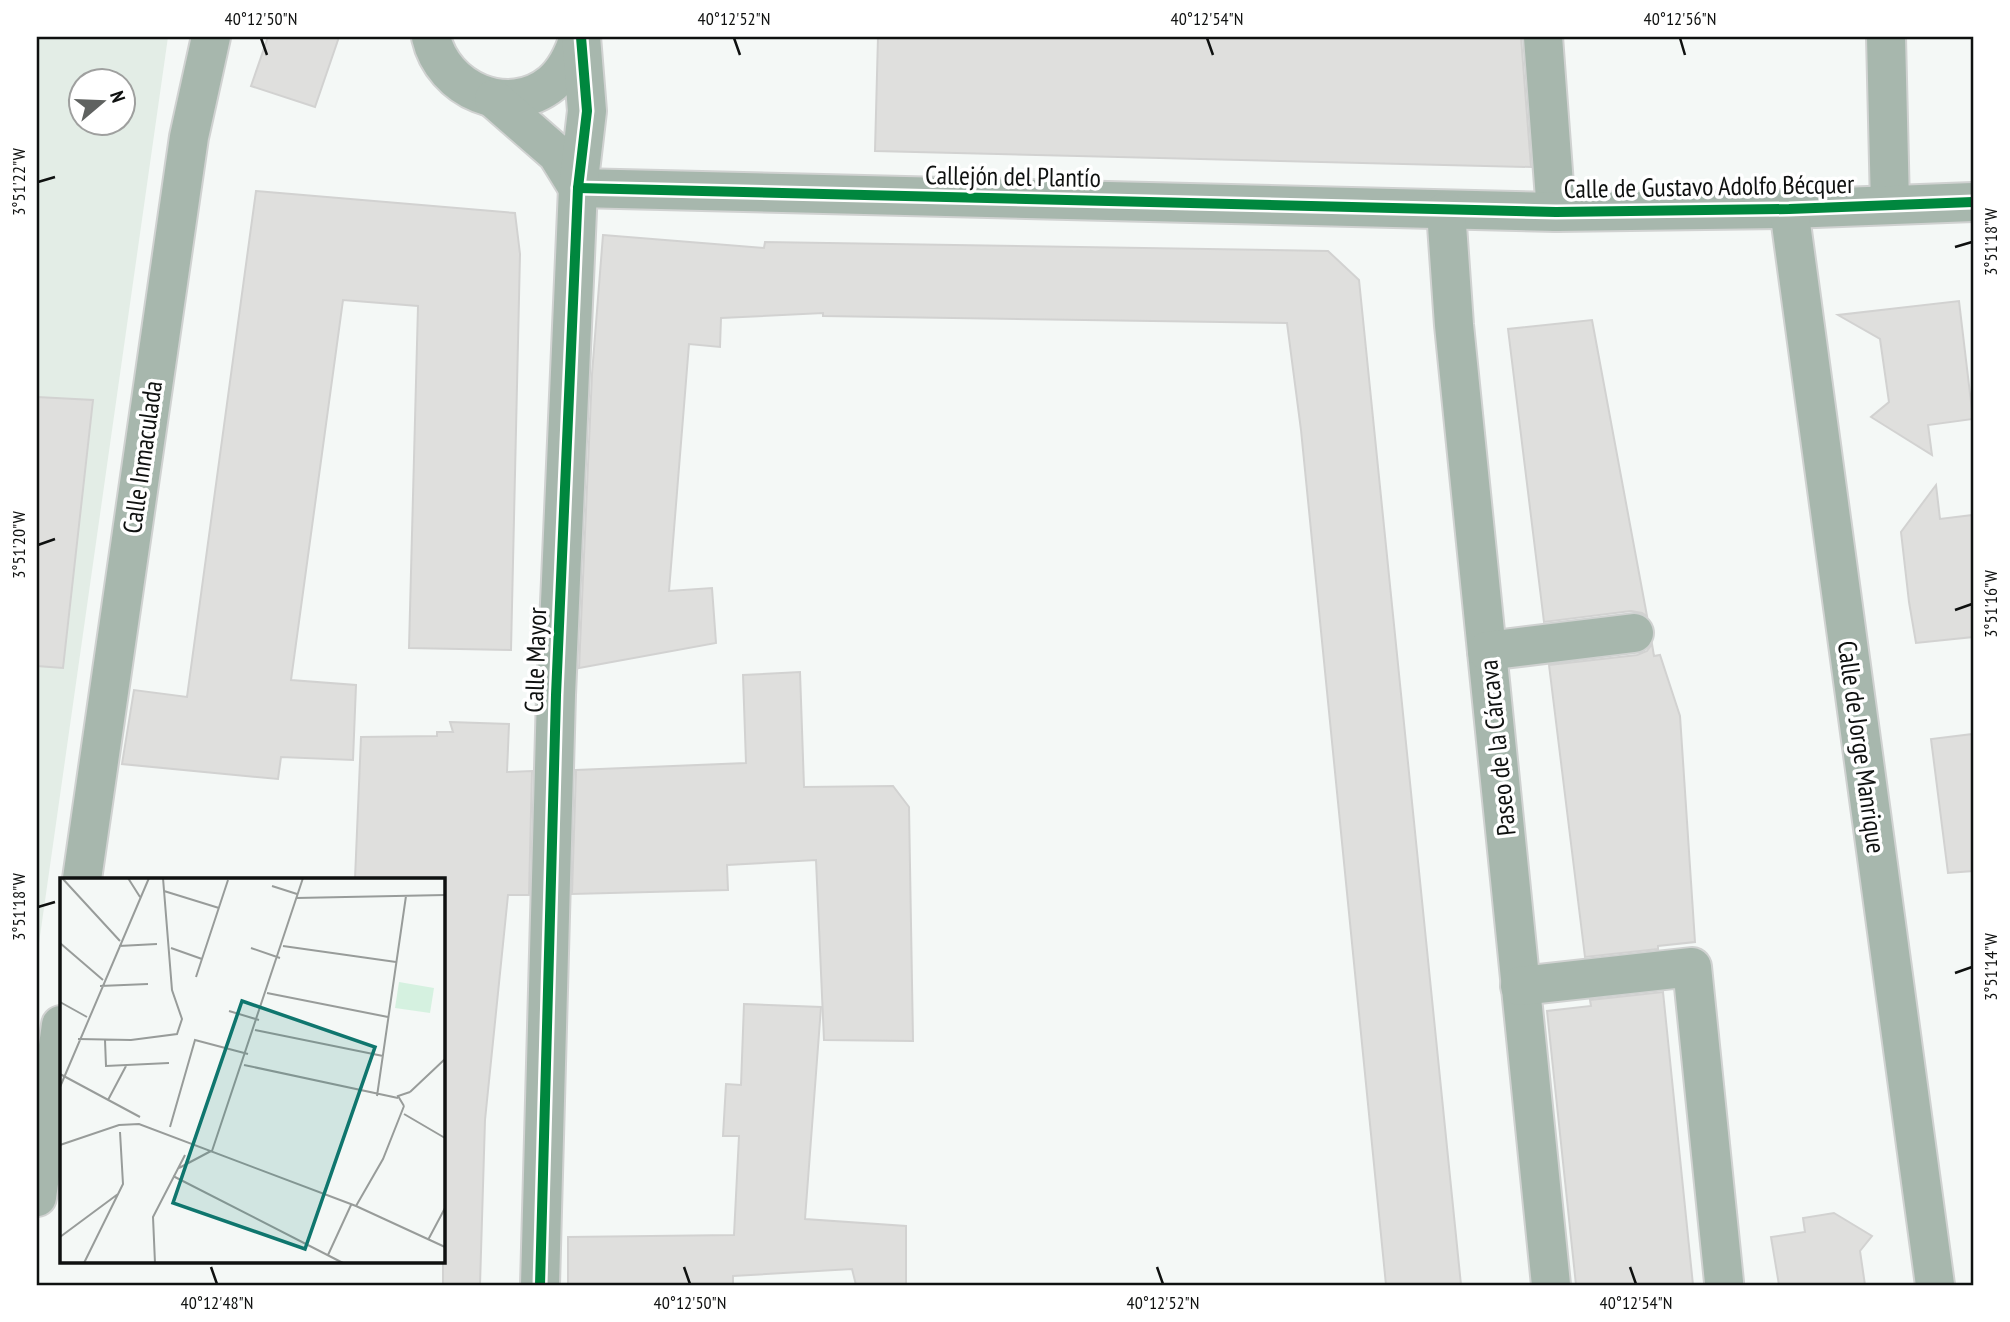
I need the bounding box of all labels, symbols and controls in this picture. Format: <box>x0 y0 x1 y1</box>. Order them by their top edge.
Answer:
text: 40°12'50"N <box>225 7 297 30</box>
text: 40°12'52"N <box>698 7 770 30</box>
text: 40°12'54"N <box>1171 7 1243 30</box>
text: 40°12'56"N <box>1644 7 1716 30</box>
north arrow <box>66 66 136 136</box>
text: N <box>105 88 131 105</box>
text: 3°51'22"W <box>7 148 30 216</box>
street label: Callejón del Plantío <box>925 158 1101 194</box>
street label: Calle de Gustavo Adolfo Bécquer <box>1564 167 1854 205</box>
text: 3°51'18"W <box>1979 208 2002 276</box>
street label: Calle Inmaculada <box>115 379 169 535</box>
text: 3°51'20"W <box>7 511 30 579</box>
text: 3°51'16"W <box>1979 570 2002 638</box>
street label: Calle Mayor <box>517 607 553 713</box>
street label: Calle de Jorge Manrique <box>1831 639 1893 855</box>
street label: Paseo de la Cárcava <box>1471 658 1523 838</box>
text: 3°51'18"W <box>7 873 30 941</box>
inset map <box>60 878 444 1262</box>
text: 3°51'14"W <box>1979 933 2002 1001</box>
text: 40°12'48"N <box>181 1291 253 1314</box>
text: 40°12'50"N <box>654 1291 726 1314</box>
text: 40°12'52"N <box>1127 1291 1199 1314</box>
text: 40°12'54"N <box>1600 1291 1672 1314</box>

